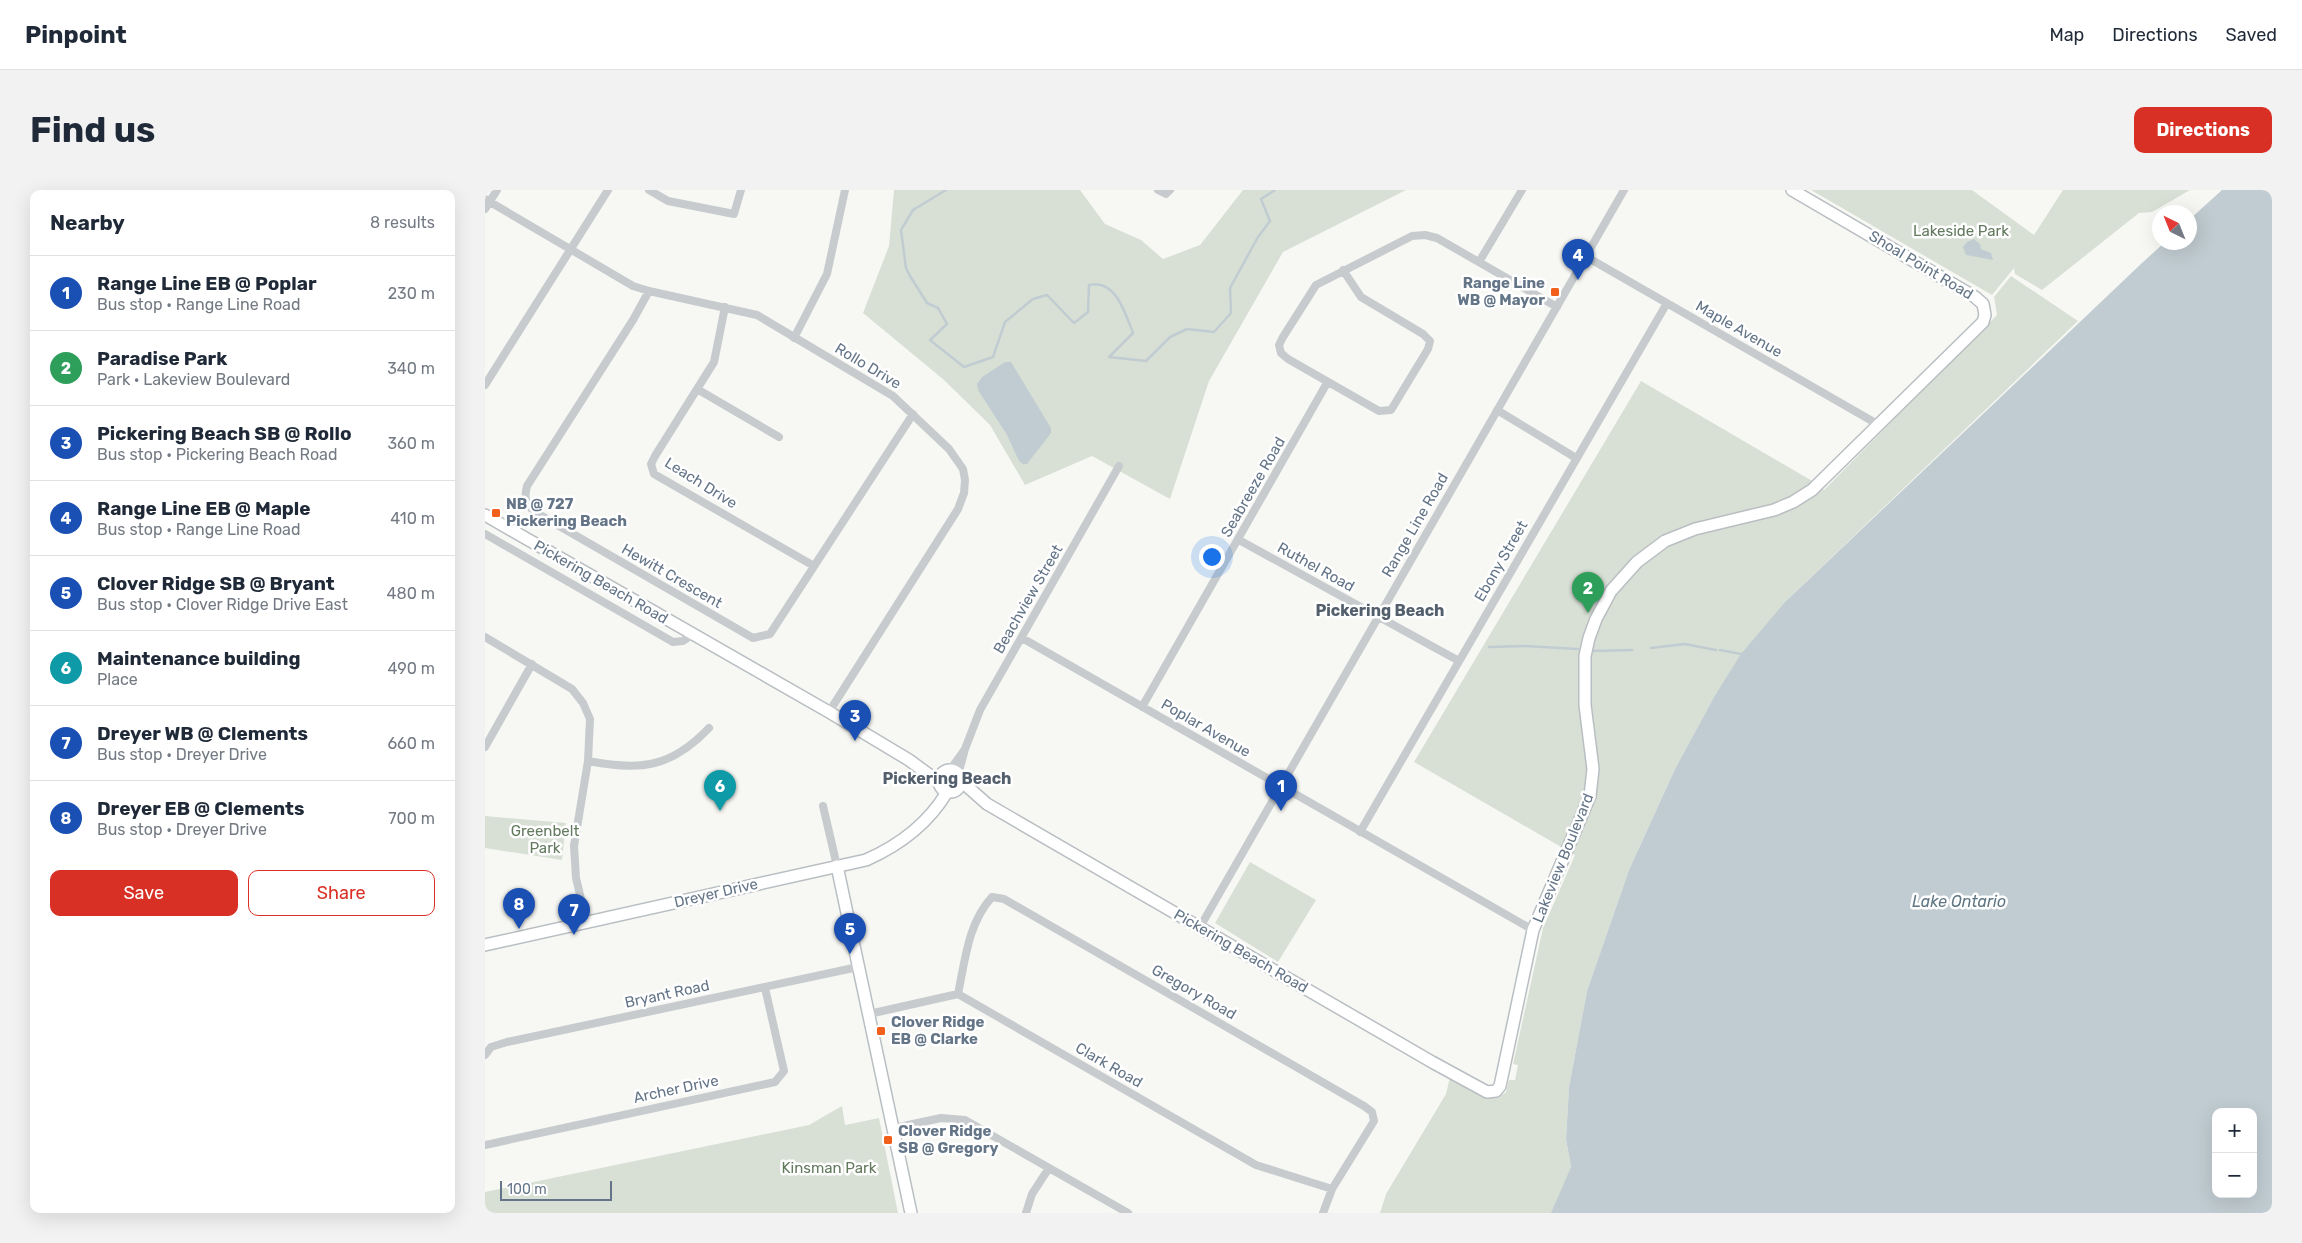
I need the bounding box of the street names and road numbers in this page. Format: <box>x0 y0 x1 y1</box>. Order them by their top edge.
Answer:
street label: Shoal Point Road <box>1866 227 1976 303</box>
street label: Maple Avenue <box>1692 297 1786 361</box>
street label: Rollo Drive <box>832 339 904 393</box>
street label: Seabreeze Road <box>1217 434 1289 540</box>
street label: Leach Drive <box>661 454 741 512</box>
street label: Range Line Road <box>1378 470 1452 580</box>
street label: Ebony Street <box>1471 517 1531 605</box>
street label: Pickering Beach Road <box>531 536 671 628</box>
street label: Ruthel Road <box>1274 538 1358 596</box>
street label: Hewitt Crescent <box>619 540 726 612</box>
street label: Beachview Street <box>990 541 1067 657</box>
street label: Poplar Avenue <box>1158 695 1254 761</box>
street label: Lakeview Boulevard <box>1529 791 1597 925</box>
street label: Dreyer Drive <box>672 875 760 911</box>
street label: Pickering Beach Road <box>1171 905 1311 997</box>
street label: Gregory Road <box>1149 961 1239 1023</box>
street label: Bryant Road <box>623 976 711 1012</box>
street label: Clark Road <box>1072 1039 1146 1091</box>
street label: Archer Drive <box>632 1071 720 1107</box>

